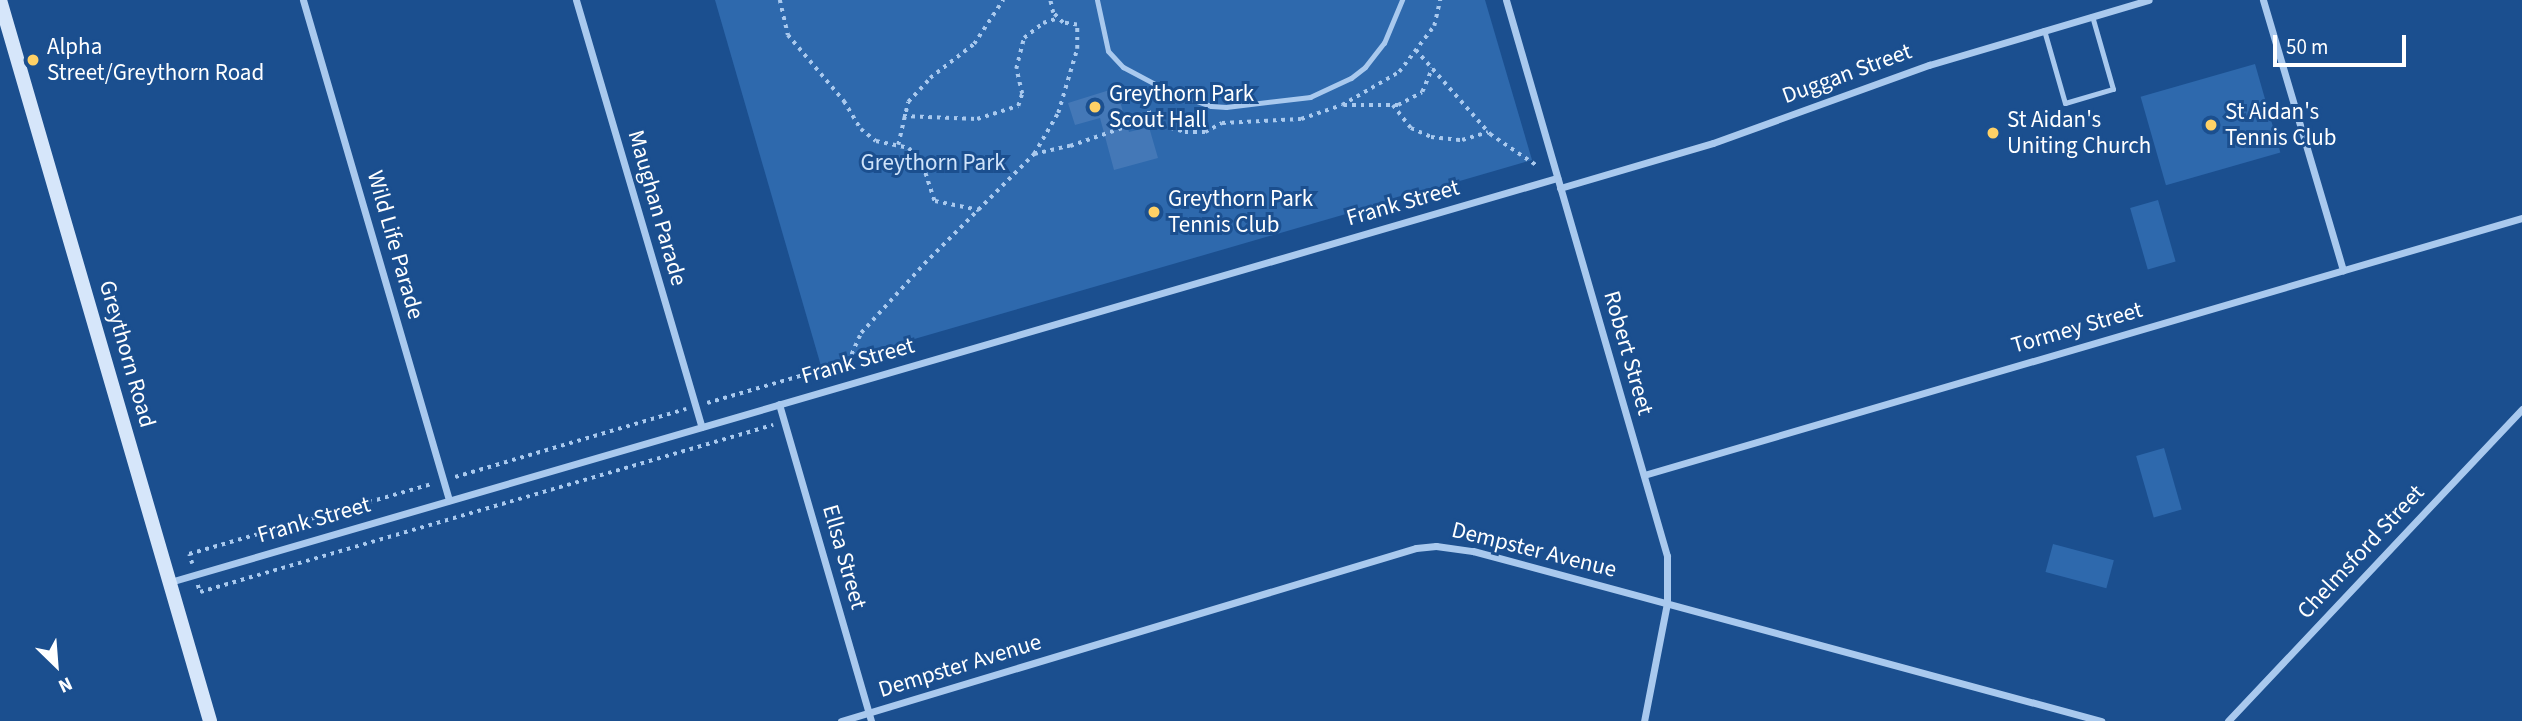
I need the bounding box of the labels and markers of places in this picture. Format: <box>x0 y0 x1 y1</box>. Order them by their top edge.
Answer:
place label: Alpha Street/Greythorn Road <box>47 33 264 87</box>
marker: Alpha Street/Greythorn Road <box>25 52 41 68</box>
place label: Greythorn Park Scout Hall <box>1109 80 1254 134</box>
place label: St Aidan's Tennis Club <box>2225 98 2337 152</box>
marker: Greythorn Park Scout Hall <box>1087 99 1103 115</box>
place label: St Aidan's Uniting Church <box>2007 106 2151 160</box>
marker: St Aidan's Tennis Club <box>2203 117 2219 133</box>
marker: St Aidan's Uniting Church <box>1985 125 2001 141</box>
place label: Greythorn Park Tennis Club <box>1168 185 1313 239</box>
marker: Greythorn Park Tennis Club <box>1146 204 1162 220</box>

